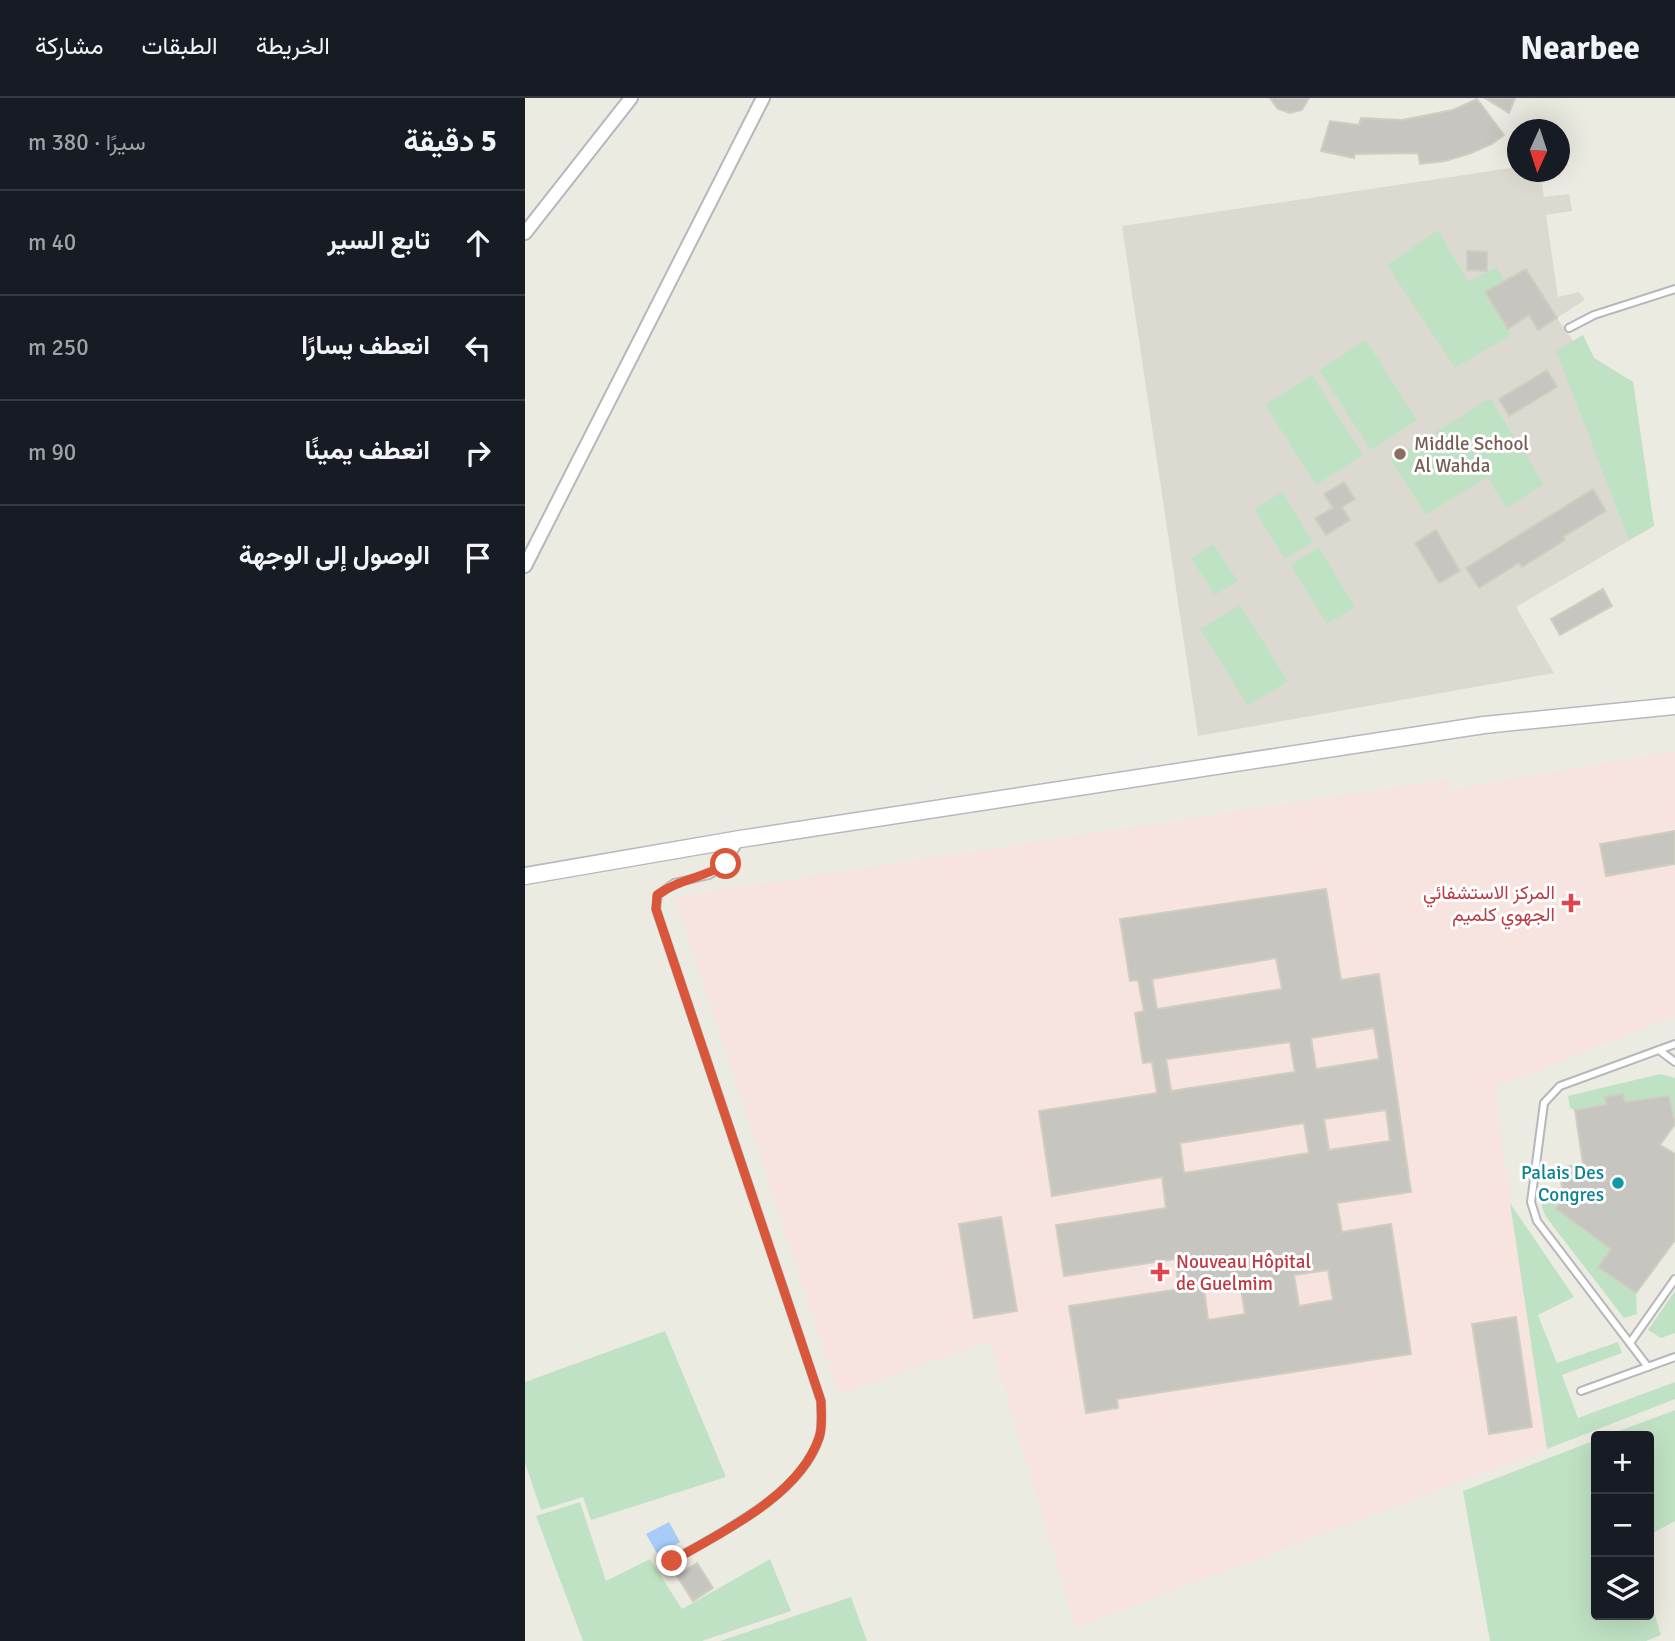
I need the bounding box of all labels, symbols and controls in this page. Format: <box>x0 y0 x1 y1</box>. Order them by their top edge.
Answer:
text: Nearbee <box>1520 28 1640 69</box>
text: مشاركة <box>35 31 103 61</box>
text: الطبقات <box>141 31 218 61</box>
text: الخريطة <box>256 31 330 61</box>
north arrow <box>1507 119 1570 182</box>
text: 5 دقيقة <box>403 123 497 160</box>
text: سيرًا · 380 m <box>28 128 146 157</box>
icon: ahead <box>459 224 497 262</box>
text: تابع السير <box>327 225 430 257</box>
text: 40 m <box>28 228 76 257</box>
icon: left <box>459 329 497 367</box>
text: انعطف يسارًا <box>301 330 430 362</box>
text: 250 m <box>28 333 89 362</box>
place label: Middle School Al Wahda <box>1414 432 1529 478</box>
icon: right <box>459 434 497 472</box>
text: انعطف يمينًا <box>304 435 430 467</box>
text: 90 m <box>28 438 76 467</box>
marker: Middle School Al Wahda <box>1392 446 1408 462</box>
icon: arrive <box>459 539 497 577</box>
text: الوصول إلى الوجهة <box>239 540 430 572</box>
route start <box>710 848 741 879</box>
place label: المركز الاستشفائي الجهوي كلميم <box>1423 881 1555 930</box>
marker: المركز الاستشفائي الجهوي كلميم <box>1561 893 1581 913</box>
place label: Palais Des Congres <box>1521 1161 1604 1207</box>
marker: Palais Des Congres <box>1610 1175 1626 1191</box>
place label: Nouveau Hôpital de Guelmim <box>1176 1250 1311 1296</box>
marker: Nouveau Hôpital de Guelmim <box>1150 1262 1170 1282</box>
map controls <box>1591 1431 1654 1620</box>
button: + <box>1591 1431 1654 1494</box>
button: − <box>1591 1494 1654 1557</box>
route end <box>656 1545 687 1576</box>
button: layers <box>1591 1557 1654 1620</box>

